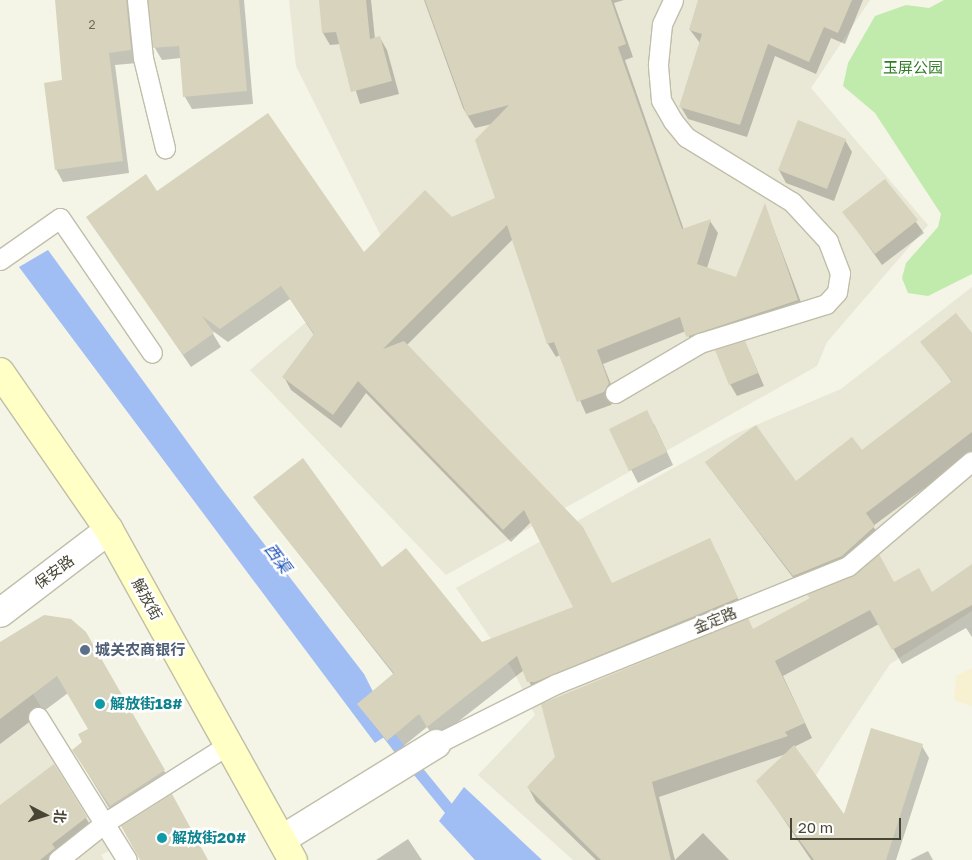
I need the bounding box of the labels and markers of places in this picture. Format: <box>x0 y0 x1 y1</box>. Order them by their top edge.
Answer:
place label: 城关农商银行 <box>95 641 185 659</box>
marker: 城关农商银行 <box>79 644 91 656</box>
place label: 解放街18# <box>110 695 183 713</box>
marker: 解放街18# <box>94 698 106 710</box>
place label: 解放街20# <box>172 829 246 847</box>
marker: 解放街20# <box>156 832 168 844</box>

